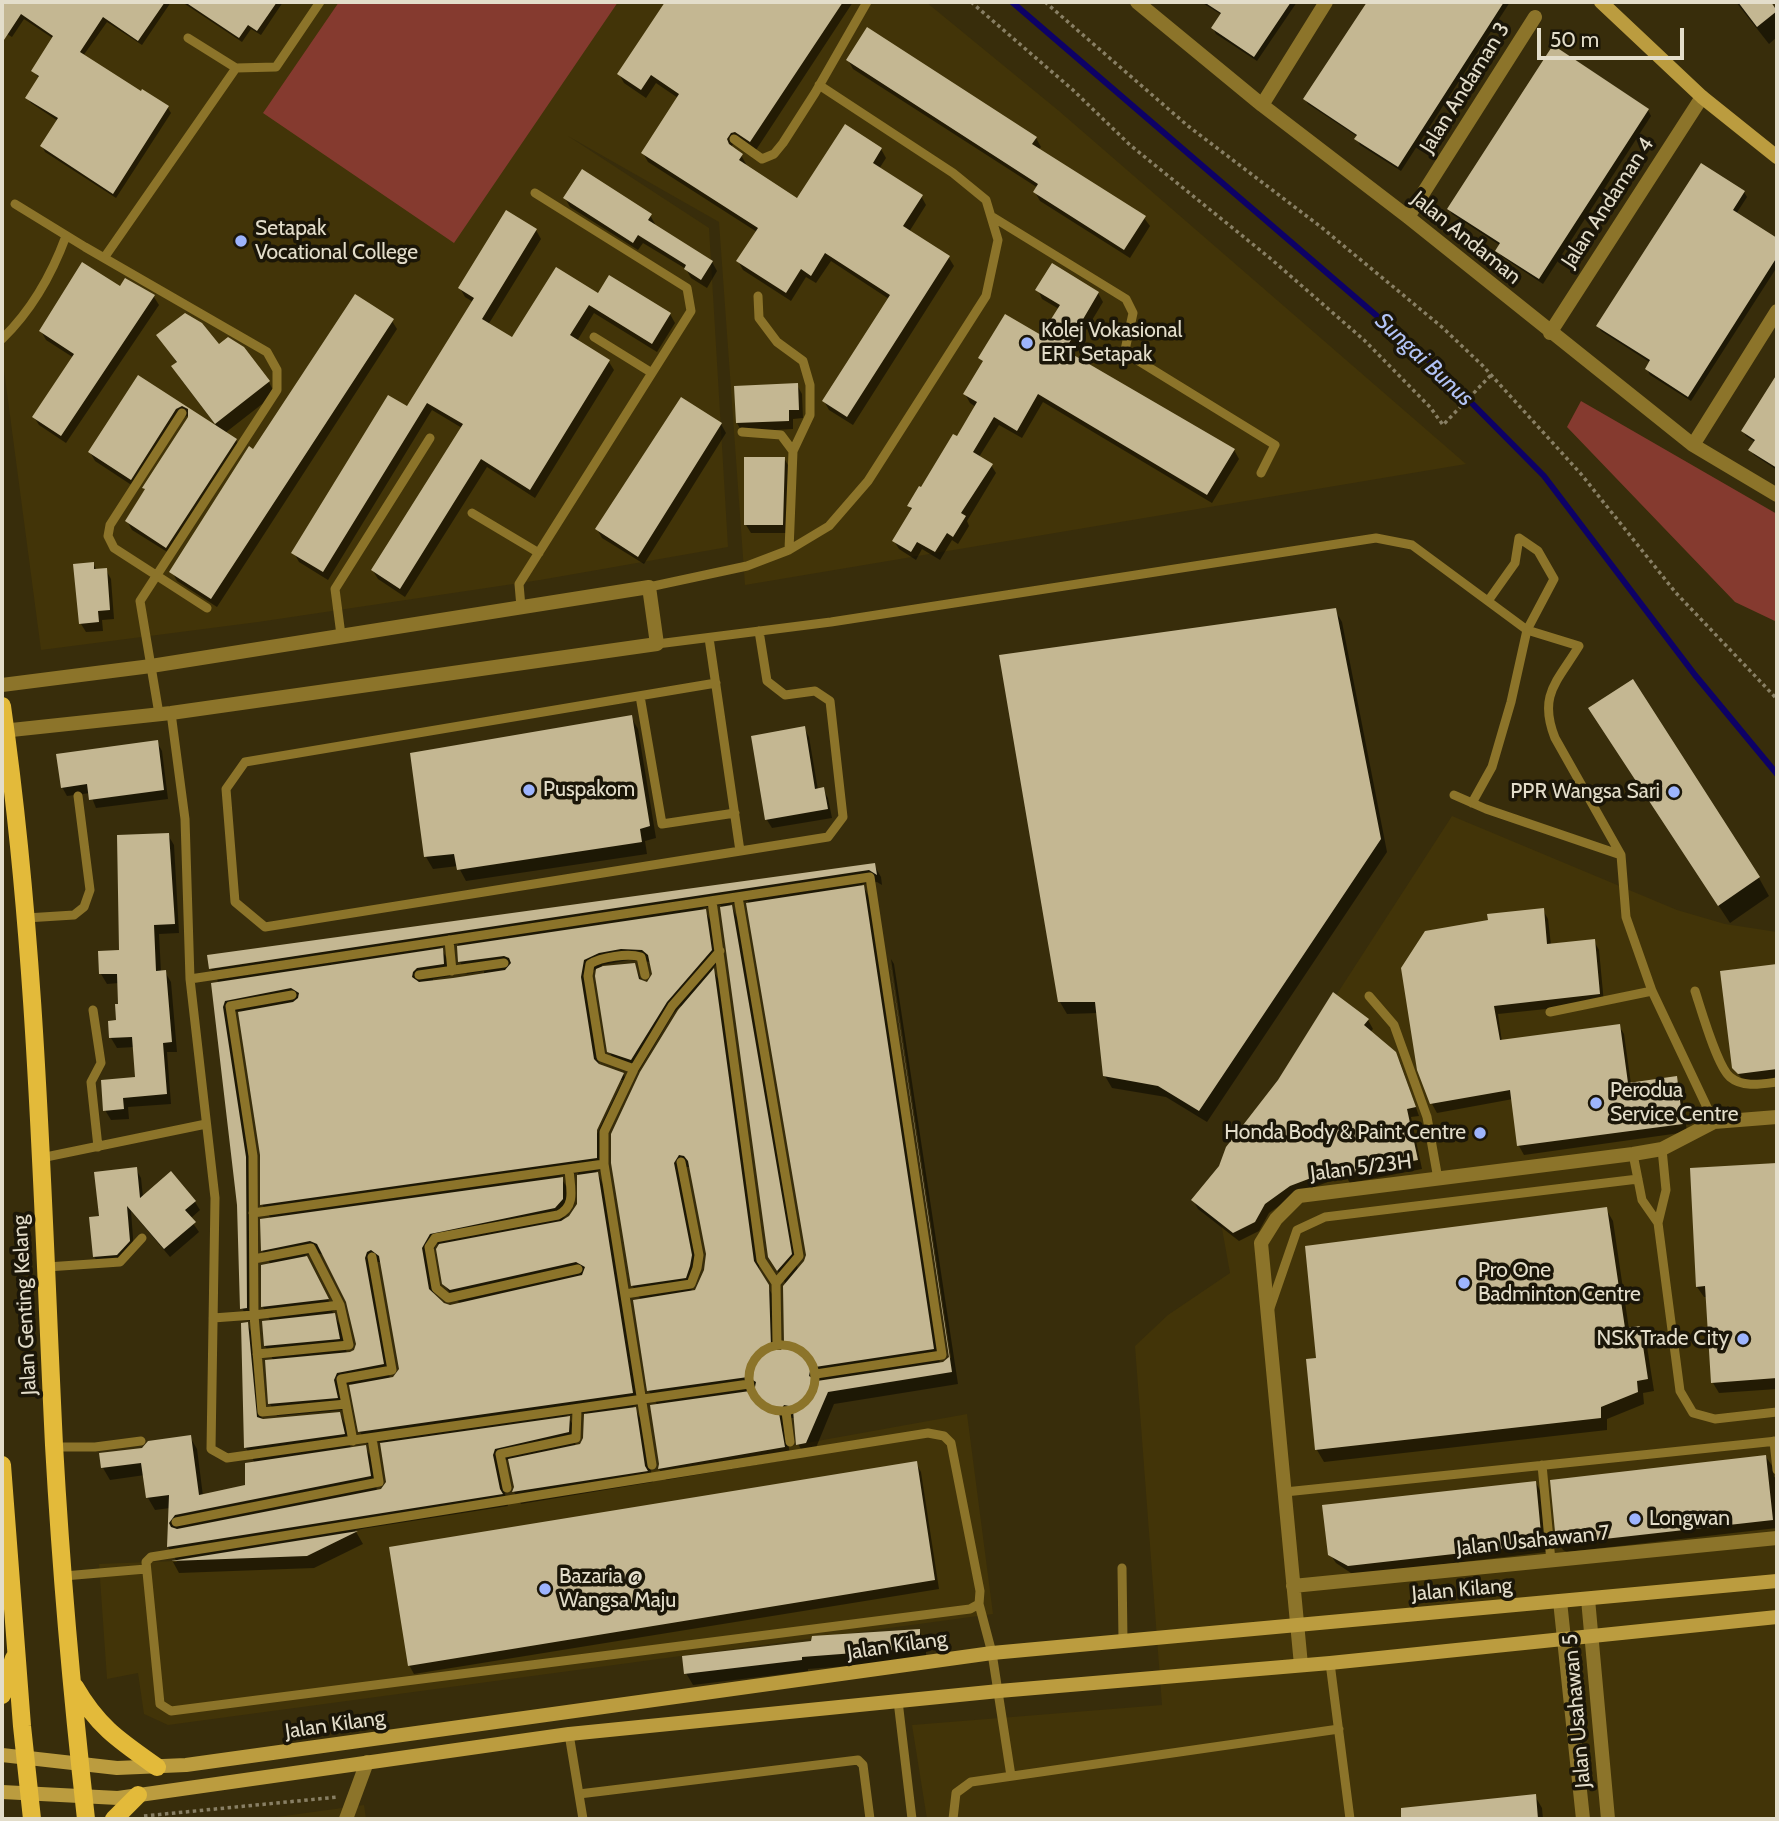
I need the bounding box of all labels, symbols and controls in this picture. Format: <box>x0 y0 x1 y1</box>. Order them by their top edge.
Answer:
scale bar <box>1541 14 1688 58</box>
street label: Jalan Andaman 3 <box>1415 18 1515 158</box>
text: 50 m <box>1550 27 1599 52</box>
street label: Jalan Andaman 4 <box>1557 133 1659 273</box>
street label: Jalan Andaman <box>1406 186 1526 290</box>
place label: Setapak Vocational College <box>255 216 418 266</box>
marker: Setapak Vocational College <box>233 233 249 249</box>
water label: Sungai Bunus <box>1369 307 1479 413</box>
place label: Kolej Vokasional ERT Setapak <box>1041 318 1182 368</box>
marker: Kolej Vokasional ERT Setapak <box>1019 335 1035 351</box>
place label: Puspakom <box>543 777 635 803</box>
place label: PPR Wangsa Sari <box>1510 779 1660 805</box>
marker: Puspakom <box>521 782 537 798</box>
marker: PPR Wangsa Sari <box>1666 784 1682 800</box>
place label: Perodua Service Centre <box>1610 1078 1738 1128</box>
marker: Perodua Service Centre <box>1588 1095 1604 1111</box>
place label: Honda Body & Paint Centre <box>1224 1120 1466 1146</box>
marker: Honda Body & Paint Centre <box>1472 1125 1488 1141</box>
street label: Jalan 5/23H <box>1309 1149 1413 1187</box>
street label: Jalan Genting Kelang <box>8 1214 42 1396</box>
place label: Pro One Badminton Centre <box>1478 1258 1641 1308</box>
marker: Pro One Badminton Centre <box>1456 1275 1472 1291</box>
place label: NSK Trade City <box>1597 1326 1729 1352</box>
marker: NSK Trade City <box>1735 1331 1751 1347</box>
place label: Longwan <box>1649 1506 1730 1532</box>
marker: Longwan <box>1627 1511 1643 1527</box>
street label: Jalan Usahawan 7 <box>1455 1520 1611 1562</box>
place label: Bazaria @ Wangsa Maju <box>559 1564 676 1614</box>
street label: Jalan Kilang <box>1411 1573 1513 1607</box>
marker: Bazaria @ Wangsa Maju <box>537 1581 553 1597</box>
street label: Jalan Kilang <box>845 1627 949 1665</box>
street label: Jalan Usahawan 5 <box>1558 1633 1596 1789</box>
street label: Jalan Kilang <box>283 1706 387 1744</box>

